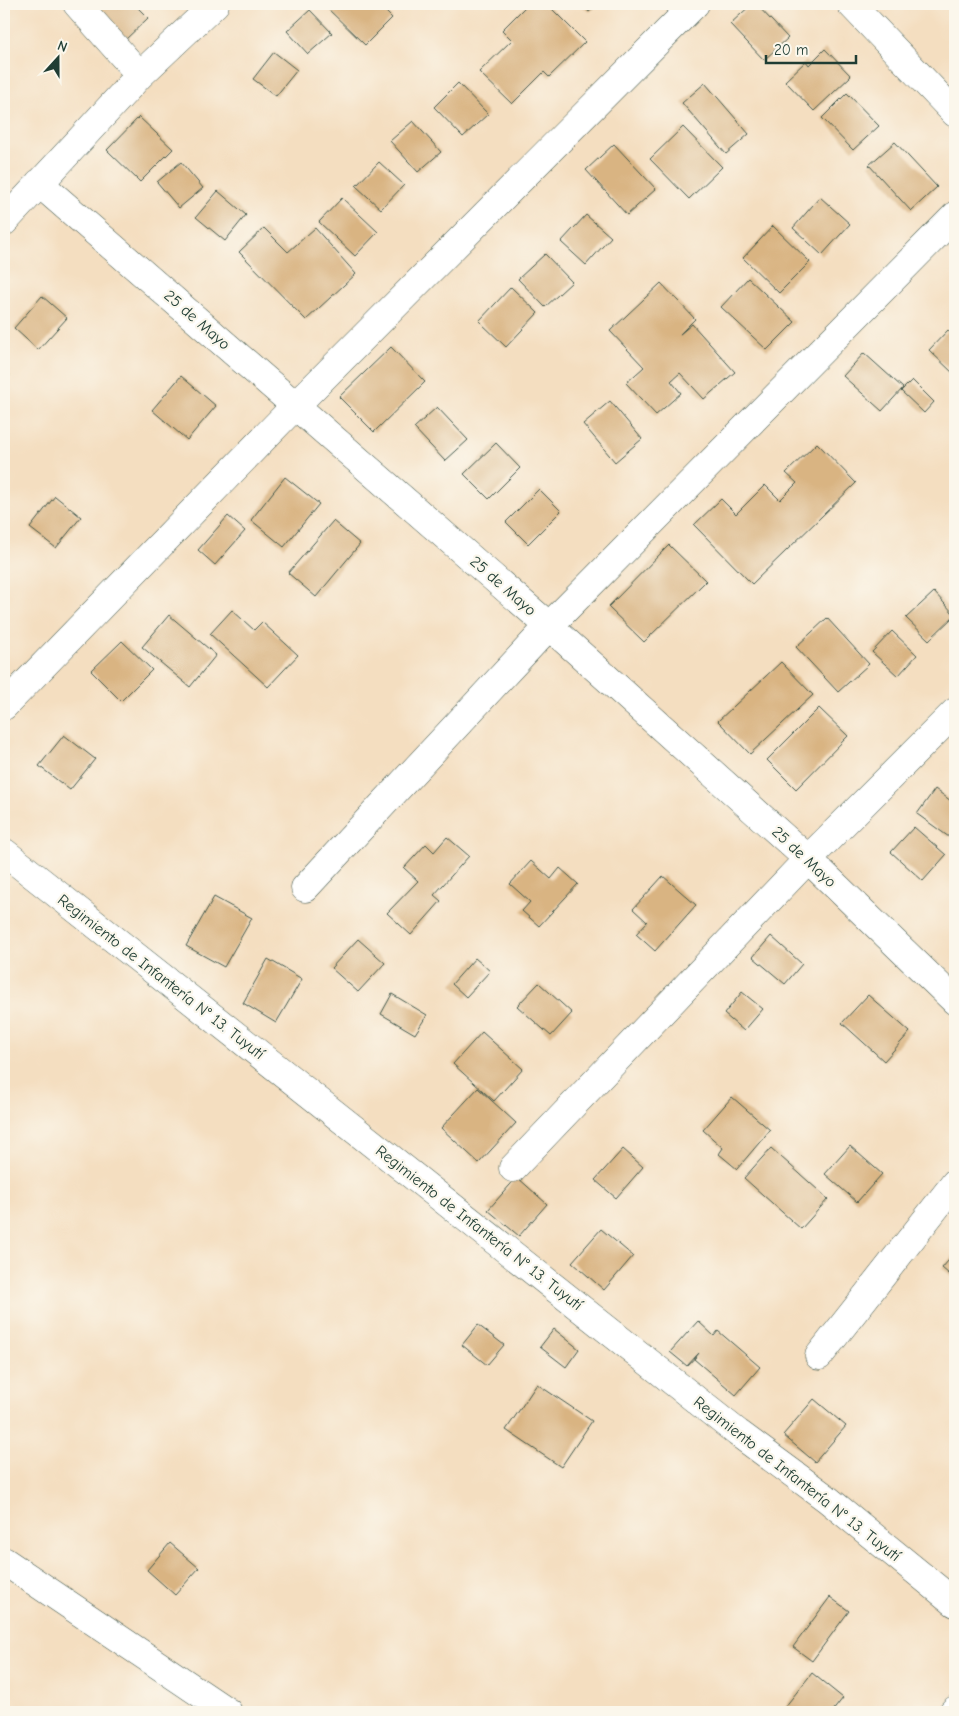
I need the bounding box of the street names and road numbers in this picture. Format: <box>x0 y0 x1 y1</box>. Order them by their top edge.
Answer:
street label: 25 de Mayo <box>160 287 234 353</box>
street label: 25 de Mayo <box>466 553 540 619</box>
street label: 25 de Mayo <box>768 823 840 891</box>
street label: Regimiento de Infantería N° 13. Tuyutí <box>54 891 268 1063</box>
street label: Regimiento de Infantería N° 13. Tuyutí <box>372 1142 586 1314</box>
street label: Regimiento de Infantería N° 13. Tuyutí <box>690 1393 904 1565</box>

